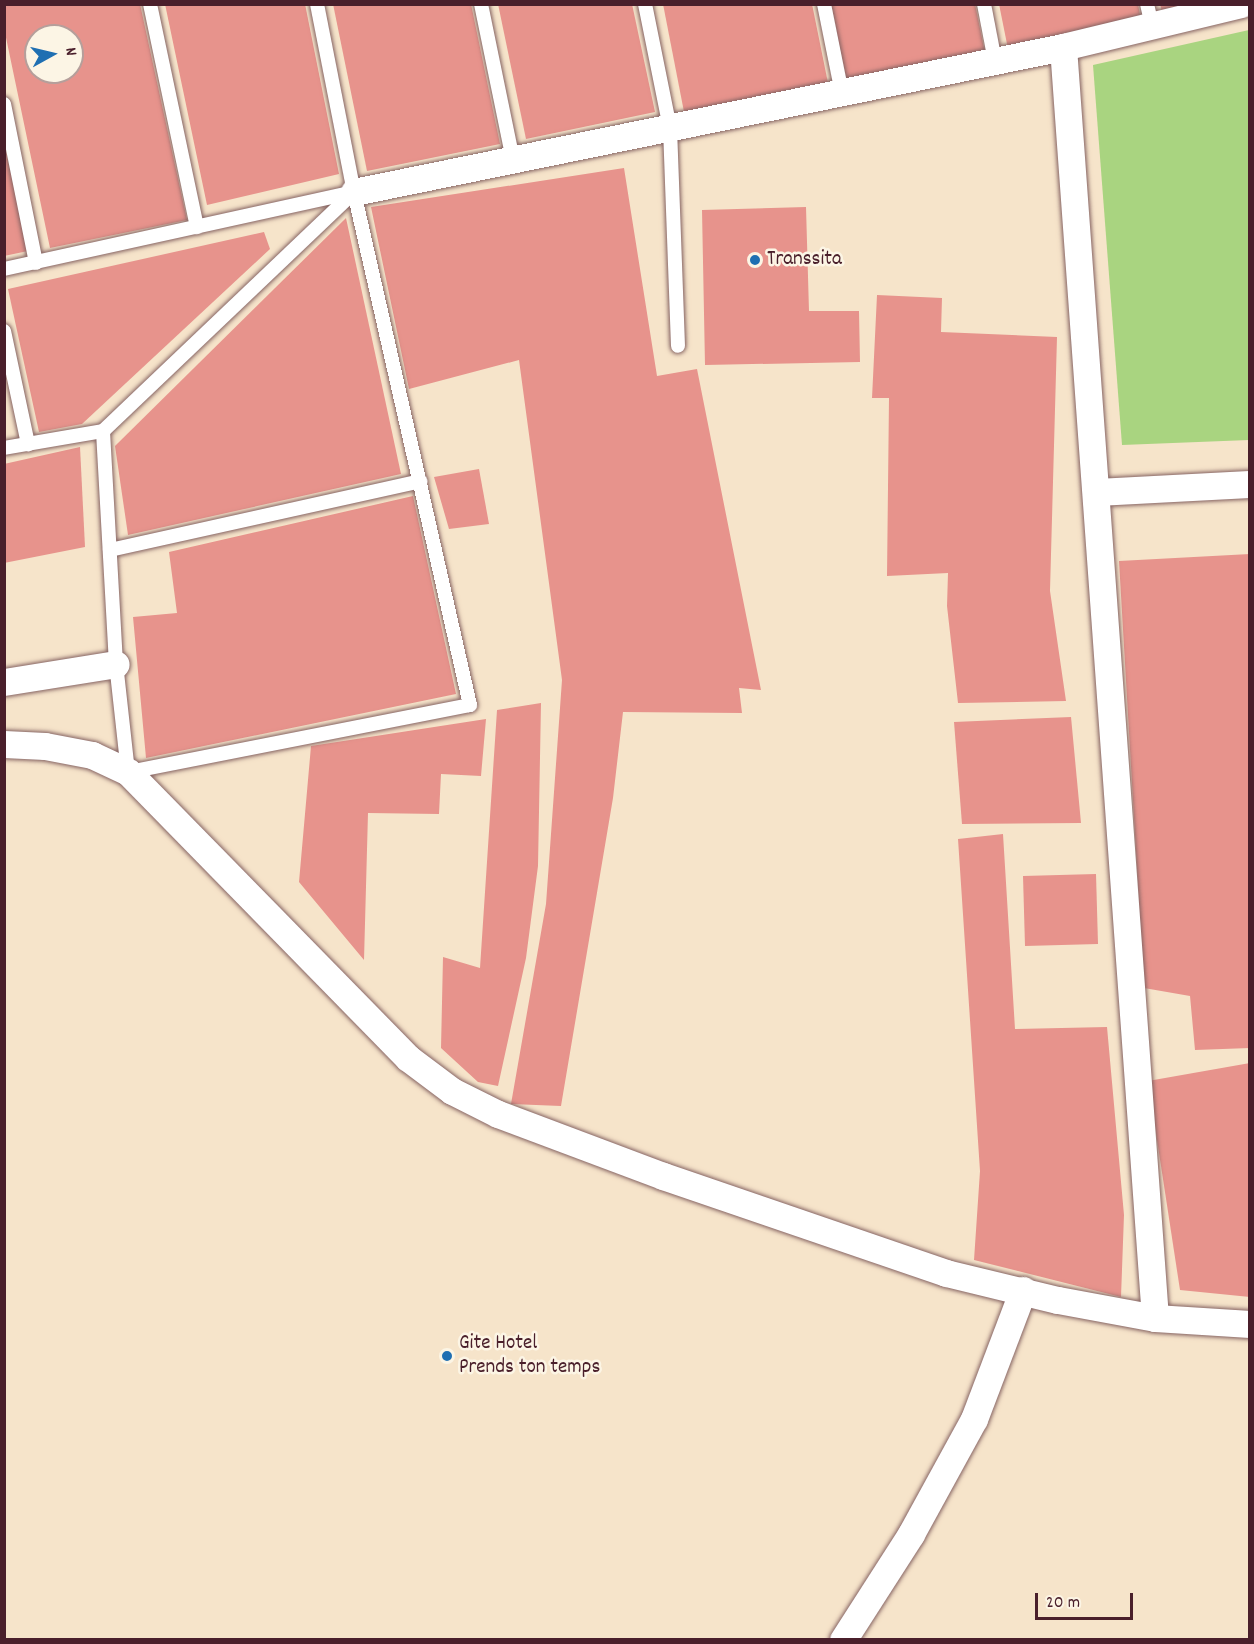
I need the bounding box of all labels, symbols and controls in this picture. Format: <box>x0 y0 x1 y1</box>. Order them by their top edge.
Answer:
north arrow <box>24 24 84 84</box>
text: N <box>58 46 82 57</box>
place label: Transsita <box>767 247 842 273</box>
marker: Transsita <box>748 253 762 267</box>
place label: Gite Hotel Prends ton temps <box>459 1331 600 1381</box>
marker: Gite Hotel Prends ton temps <box>440 1349 454 1363</box>
scale bar <box>1038 1581 1136 1619</box>
text: 20 m <box>1046 1591 1080 1616</box>

